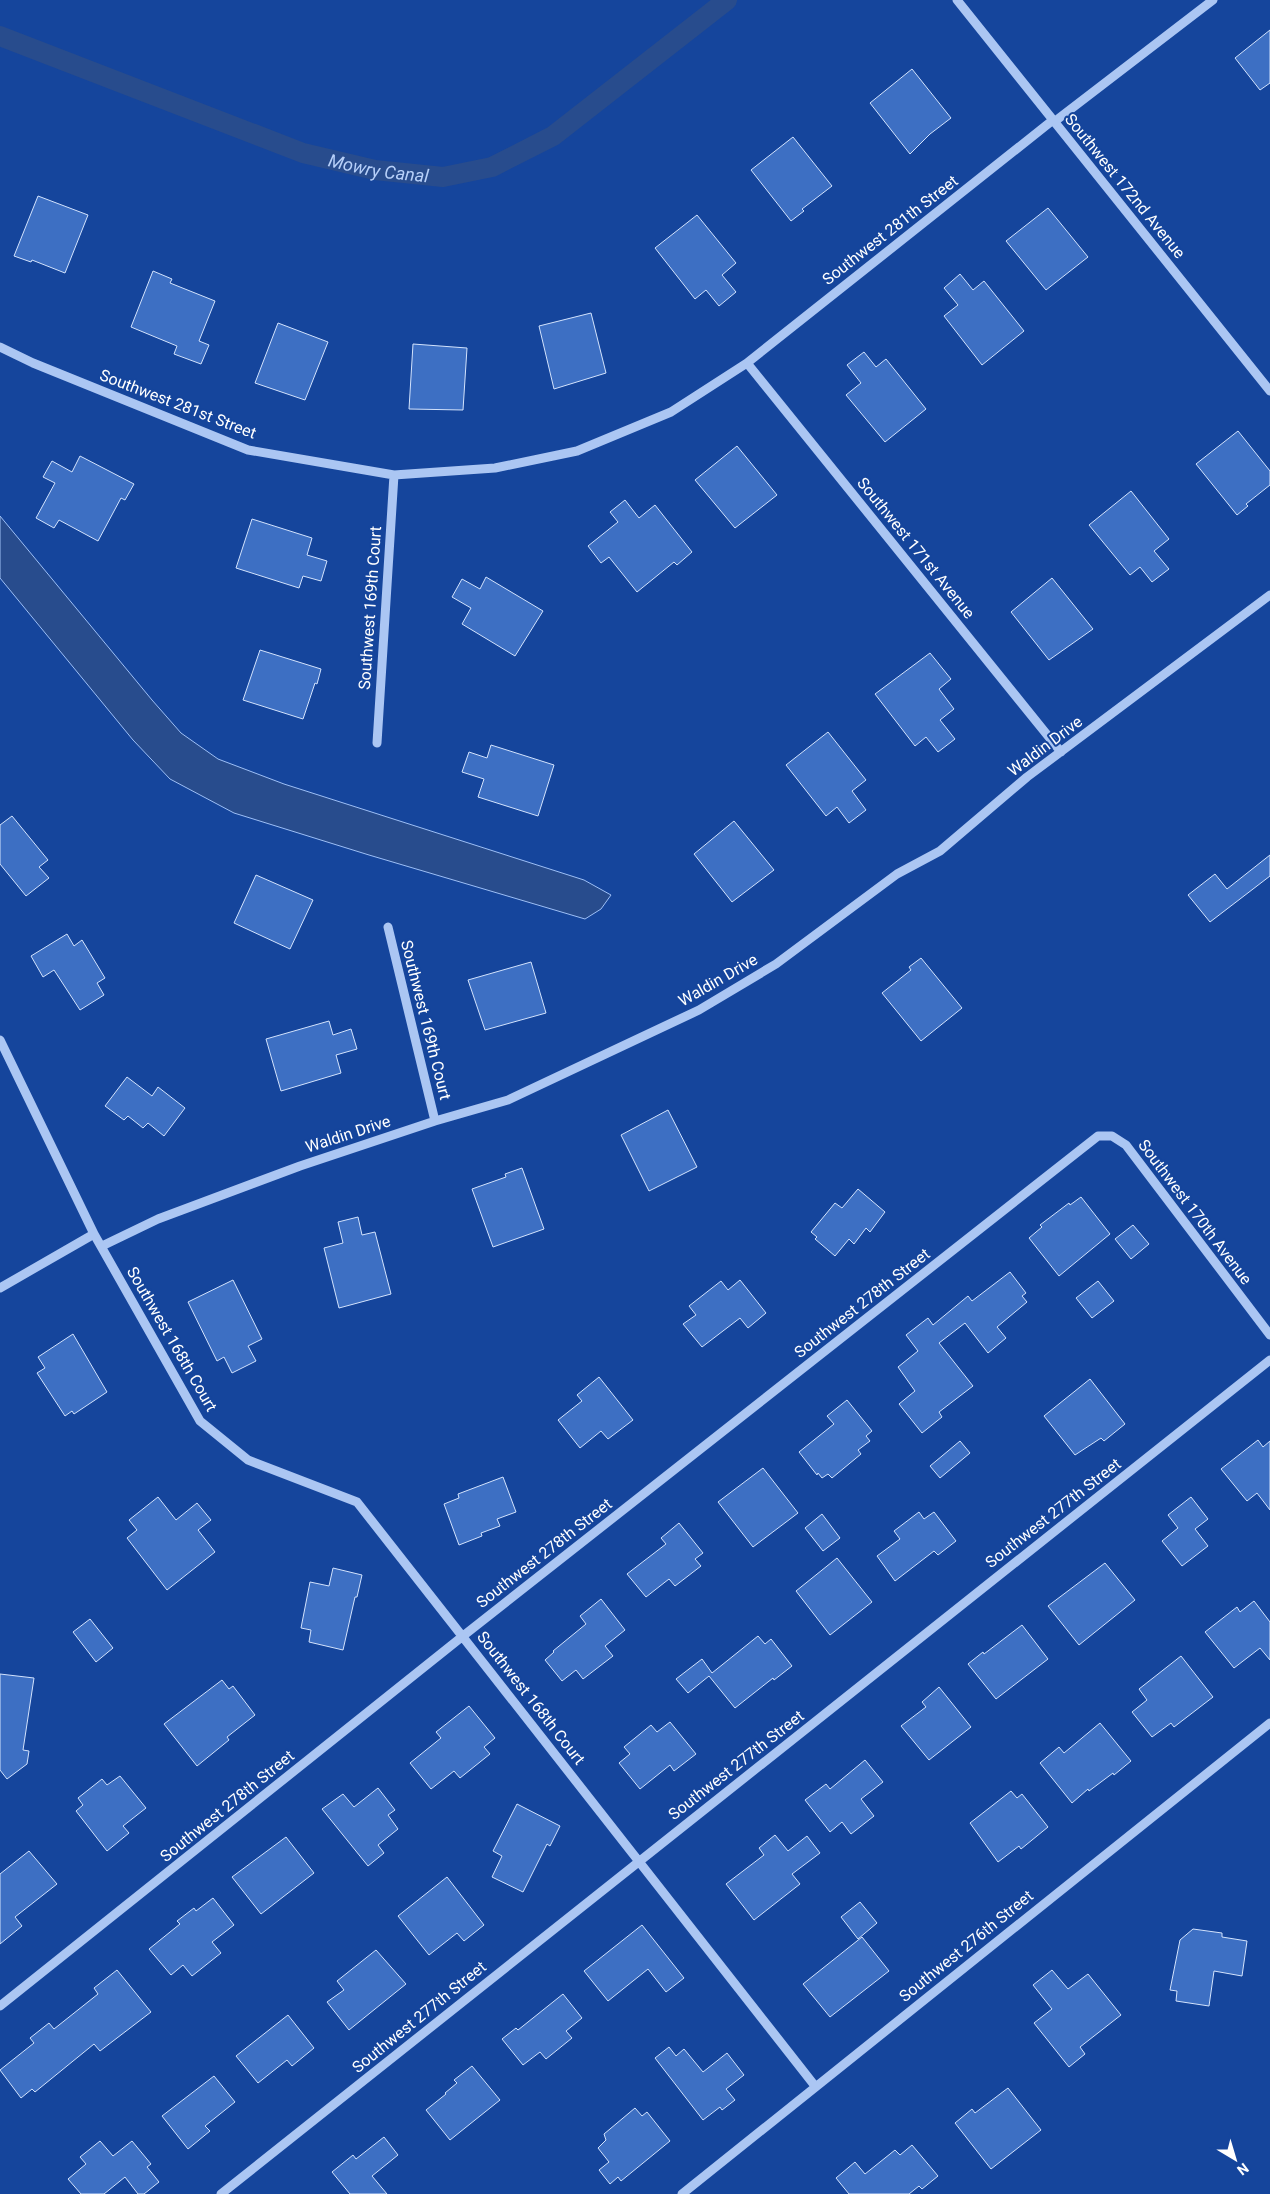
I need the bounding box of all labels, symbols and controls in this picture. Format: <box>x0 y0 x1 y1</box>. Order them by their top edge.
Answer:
street label: Southwest 172nd Avenue <box>1061 110 1189 262</box>
water label: Mowry Canal <box>326 149 430 186</box>
street label: Southwest 281th Street <box>818 171 962 289</box>
street label: Southwest 281st Street <box>97 365 259 443</box>
street label: Southwest 171st Avenue <box>853 474 979 622</box>
street label: Southwest 169th Court <box>355 526 385 690</box>
street label: Waldin Drive <box>1004 712 1086 780</box>
street label: Southwest 169th Court <box>397 938 455 1102</box>
street label: Waldin Drive <box>675 950 761 1010</box>
street label: Waldin Drive <box>303 1111 393 1157</box>
street label: Southwest 170th Avenue <box>1134 1136 1256 1288</box>
street label: Southwest 278th Street <box>790 1244 934 1362</box>
street label: Southwest 168th Court <box>123 1263 221 1415</box>
street label: Southwest 277th Street <box>981 1454 1125 1572</box>
street label: Southwest 278th Street <box>472 1494 616 1612</box>
street label: Southwest 168th Court <box>473 1628 589 1768</box>
street label: Southwest 277th Street <box>664 1706 808 1824</box>
street label: Southwest 278th Street <box>156 1746 298 1866</box>
street label: Southwest 276th Street <box>895 1886 1037 2006</box>
street label: Southwest 277th Street <box>348 1957 490 2077</box>
north arrow <box>1210 2134 1260 2184</box>
text: N <box>1234 2160 1252 2179</box>

